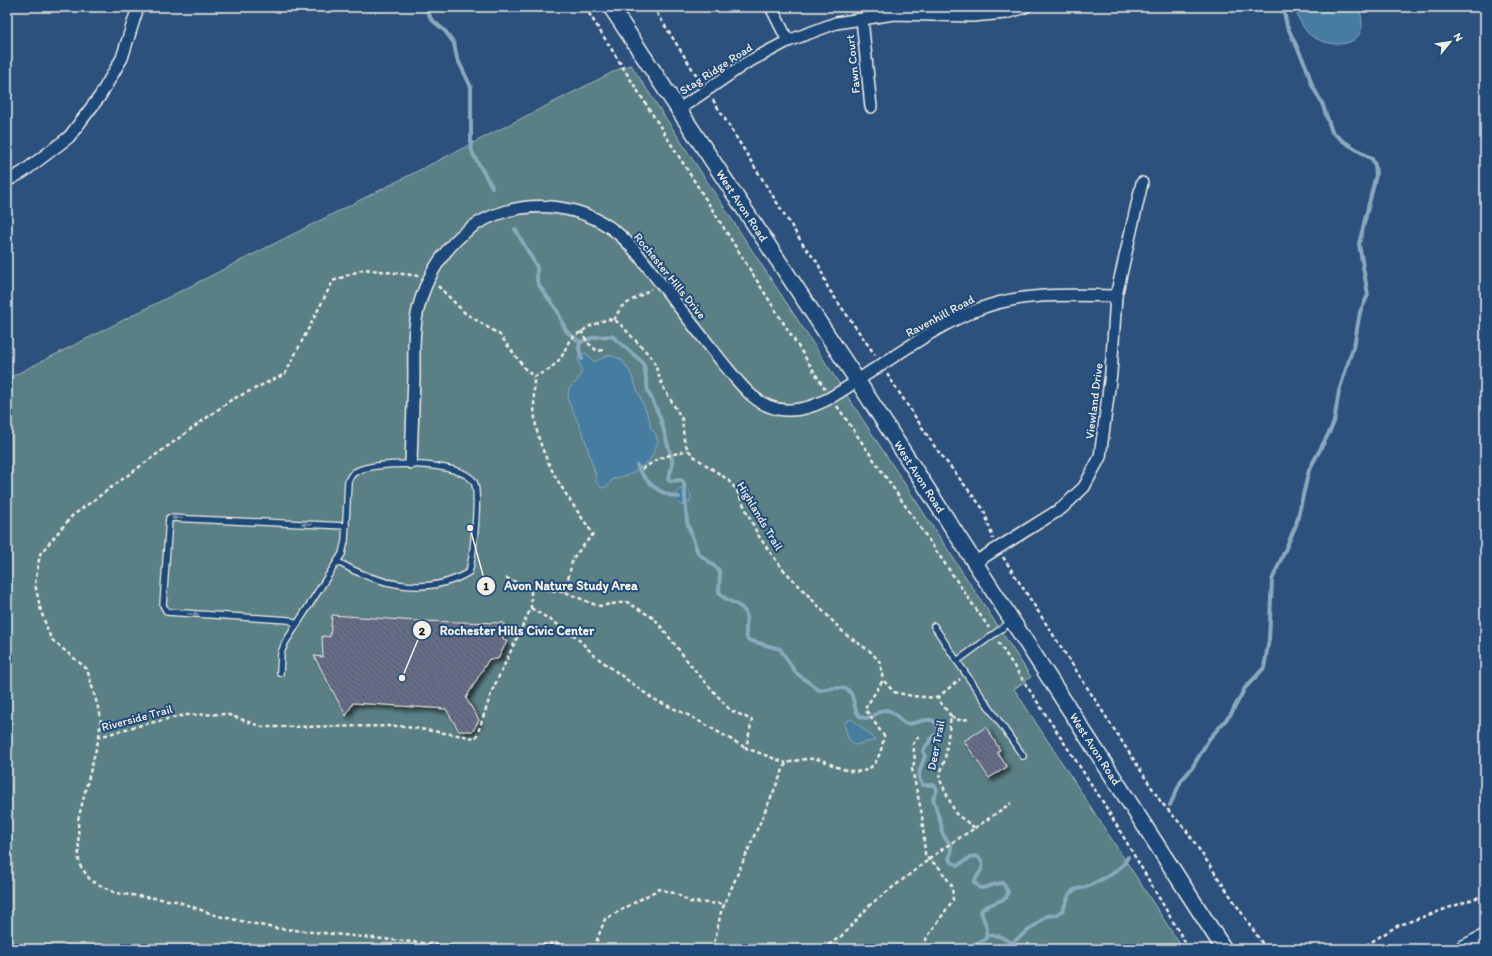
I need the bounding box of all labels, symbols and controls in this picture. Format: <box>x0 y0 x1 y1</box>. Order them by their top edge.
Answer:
north arrow <box>1430 22 1470 62</box>
text: N <box>1451 31 1466 44</box>
street label: Fawn Court <box>843 33 863 94</box>
street label: Stag Ridge Road <box>677 40 755 98</box>
street label: West Avon Road <box>713 167 771 245</box>
street label: Rochester Hills Drive <box>631 230 709 322</box>
street label: Ravenhill Road <box>903 292 977 340</box>
street label: Viewland Drive <box>1082 362 1106 440</box>
street label: West Avon Road <box>891 438 948 516</box>
street label: Highlands Trail <box>734 479 786 553</box>
one-way arrow <box>171 515 183 522</box>
one-way arrow <box>301 521 313 528</box>
callout: Avon Nature Study Area <box>476 573 646 598</box>
text: Avon Nature Study Area <box>503 578 638 594</box>
text: 1 <box>483 579 489 593</box>
one-way arrow <box>187 611 199 618</box>
callout: Rochester Hills Civic Center <box>412 618 602 643</box>
text: Rochester Hills Civic Center <box>440 623 595 638</box>
text: 2 <box>419 624 426 638</box>
street label: Riverside Trail <box>100 702 175 734</box>
street label: West Avon Road <box>1067 710 1124 788</box>
street label: Deer Trail <box>924 718 948 771</box>

